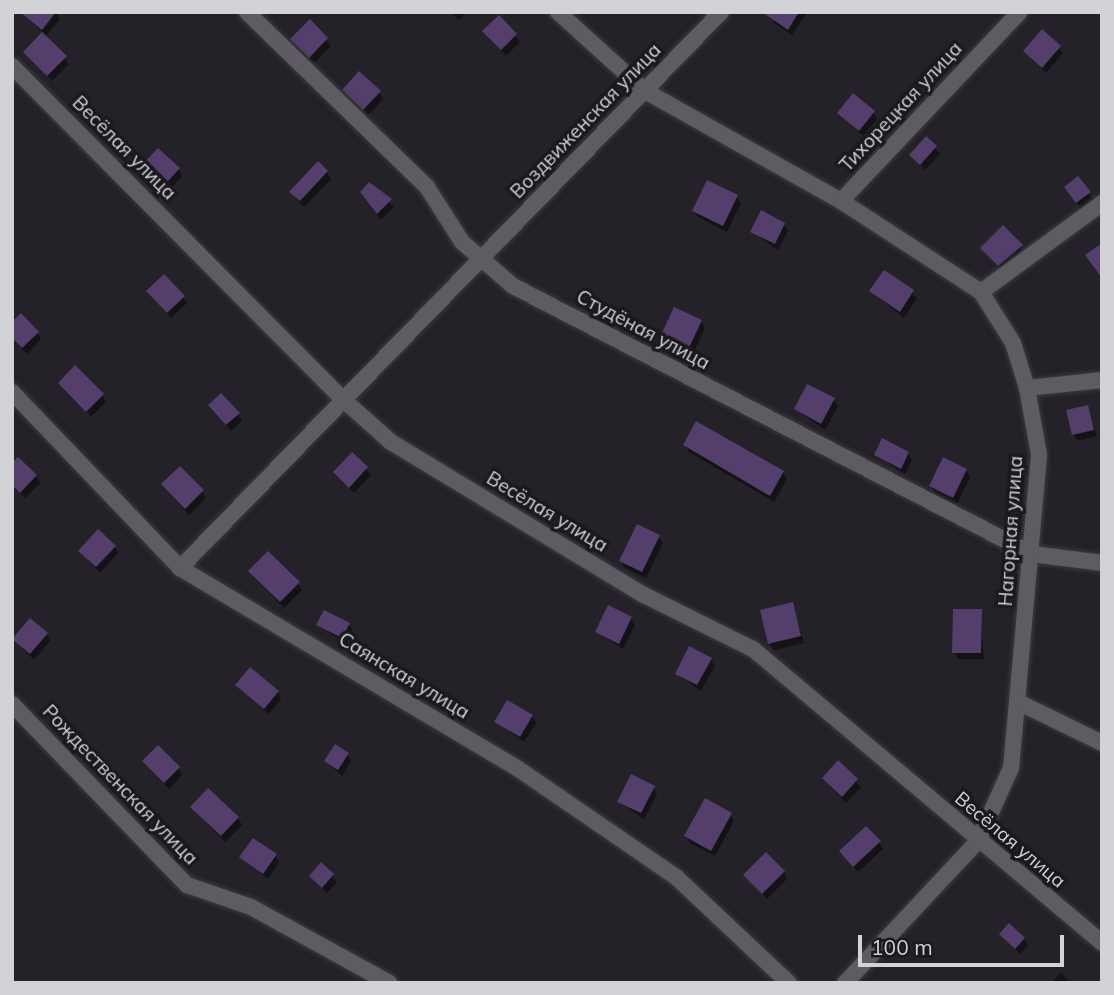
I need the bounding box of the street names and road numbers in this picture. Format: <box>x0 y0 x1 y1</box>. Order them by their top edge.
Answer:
street label: Тихорецкая улица <box>835 37 967 177</box>
street label: Воздвиженская улица <box>506 39 666 203</box>
street label: Весёлая улица <box>67 91 181 205</box>
street label: Студёная улица <box>573 285 713 375</box>
street label: Нагорная улица <box>994 455 1028 607</box>
street label: Весёлая улица <box>482 467 612 557</box>
street label: Саянская улица <box>335 628 473 724</box>
street label: Рождественская улица <box>38 700 202 870</box>
street label: Весёлая улица <box>950 787 1070 893</box>

